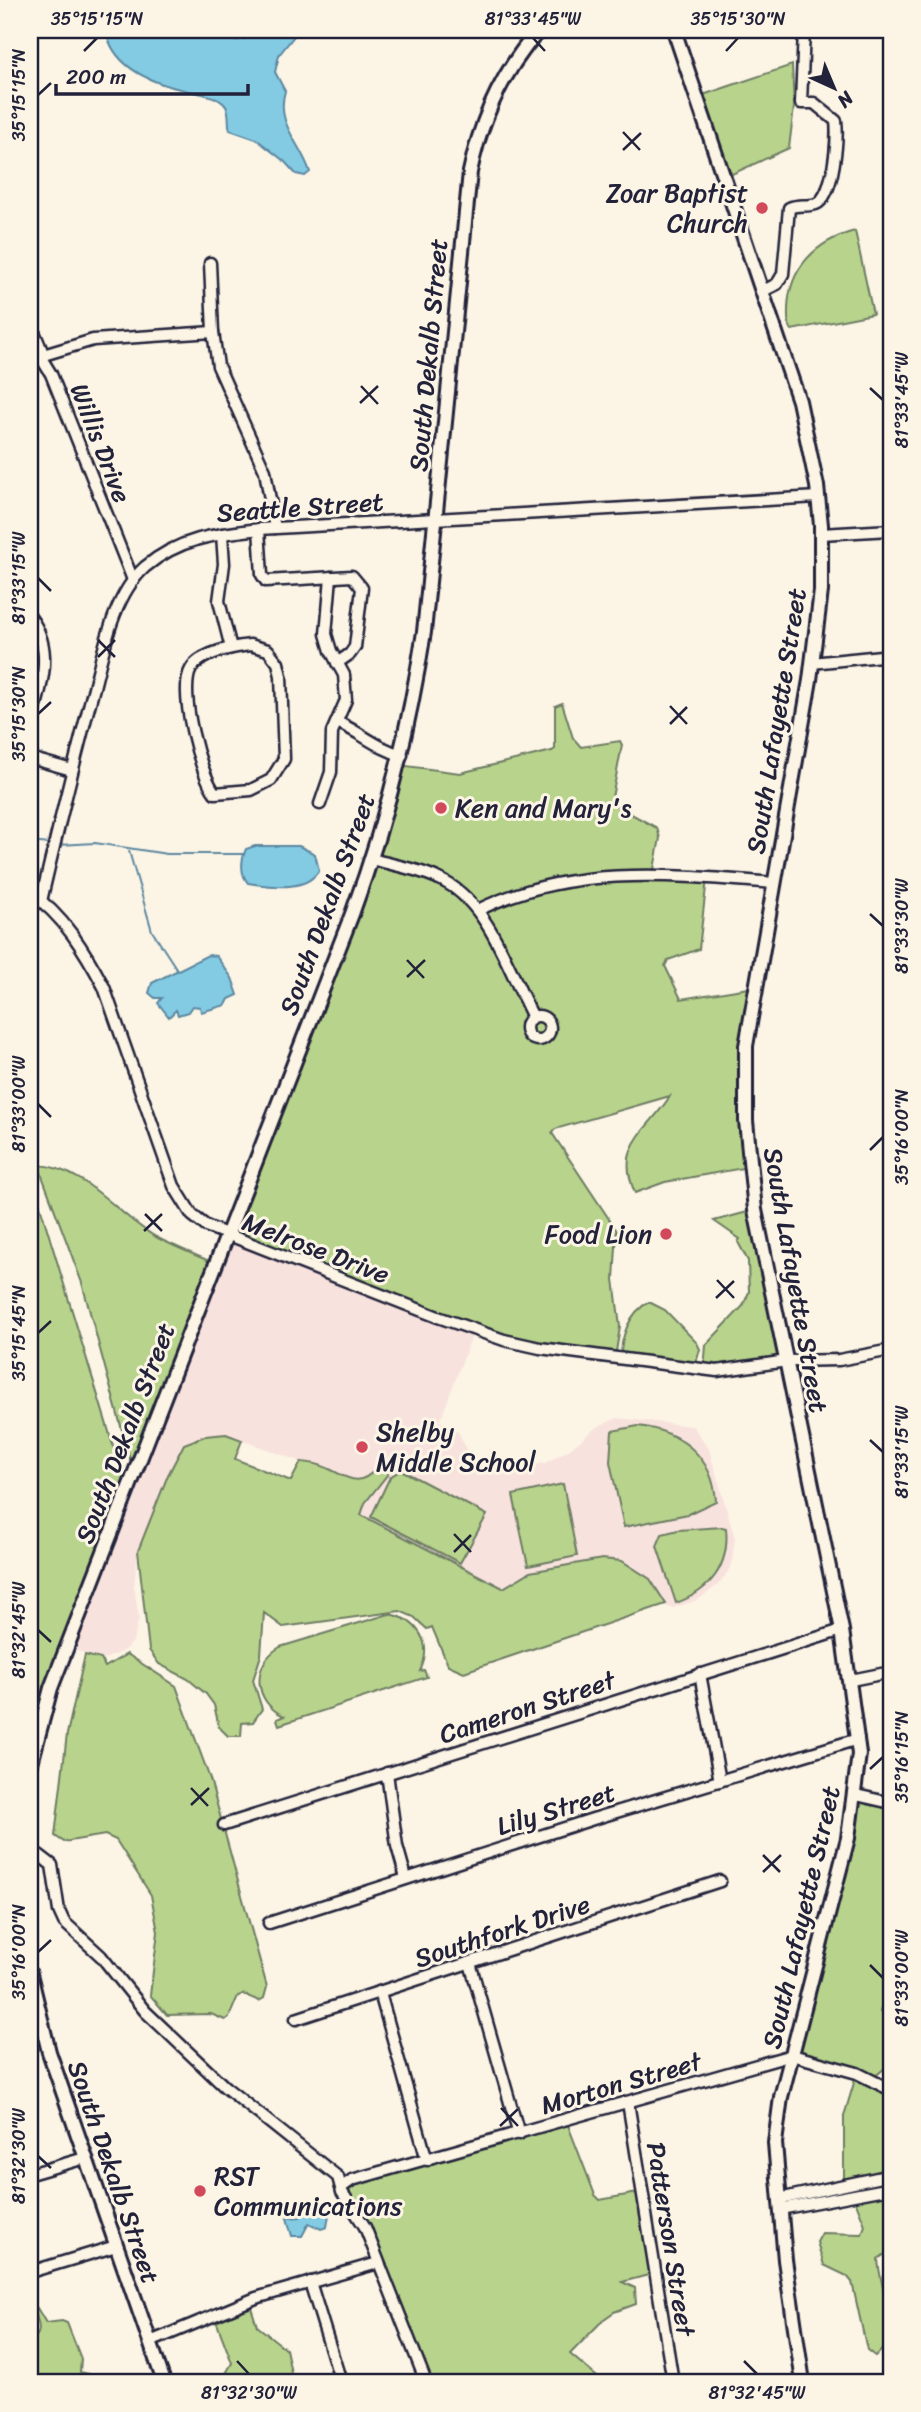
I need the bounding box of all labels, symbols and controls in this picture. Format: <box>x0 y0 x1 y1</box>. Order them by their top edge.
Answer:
text: 35°15'15"N <box>51 3 144 35</box>
text: 81°33'45"W <box>485 3 582 35</box>
text: 35°15'30"N <box>690 3 786 35</box>
text: 35°15'15"N <box>3 48 35 141</box>
scale bar <box>56 52 248 96</box>
north arrow <box>799 52 869 122</box>
text: 200 m <box>66 58 126 96</box>
text: N <box>829 83 862 117</box>
place label: Zoar Baptist Church <box>606 170 748 246</box>
marker: Zoar Baptist Church <box>754 200 770 216</box>
street label: South Dekalb Street <box>395 237 461 473</box>
text: 81°33'45"W <box>886 351 918 448</box>
street label: Willis Drive <box>57 376 145 510</box>
street label: Seattle Street <box>215 478 385 536</box>
text: 81°33'15"W <box>3 530 35 624</box>
street label: South Lafayette Street <box>732 585 820 857</box>
text: 35°15'30"N <box>3 666 35 762</box>
place label: Ken and Mary's <box>455 785 632 831</box>
street label: South Dekalb Street <box>265 786 389 1022</box>
marker: Ken and Mary's <box>433 800 449 816</box>
text: 81°33'30"W <box>886 877 918 974</box>
text: 81°33'00"W <box>3 1054 35 1152</box>
text: 35°16'00"N <box>886 1089 918 1185</box>
street label: South Lafayette Street <box>750 1144 842 1416</box>
street label: Melrose Drive <box>236 1199 396 1297</box>
place label: Food Lion <box>545 1211 652 1257</box>
marker: Food Lion <box>658 1226 674 1242</box>
text: 35°15'45"N <box>3 1284 35 1381</box>
street label: South Dekalb Street <box>62 1316 188 1550</box>
text: 81°33'15"W <box>886 1404 918 1498</box>
place label: Shelby Middle School <box>376 1409 536 1485</box>
marker: Shelby Middle School <box>354 1439 370 1455</box>
text: 81°32'45"W <box>3 1580 35 1678</box>
street label: Cameron Street <box>433 1656 622 1757</box>
text: 35°16'15"N <box>886 1711 918 1803</box>
street label: Lily Street <box>491 1769 621 1849</box>
street label: South Lafayette Street <box>748 1781 854 2053</box>
street label: Southfork Drive <box>408 1881 596 1981</box>
text: 35°16'00"N <box>3 1904 35 2000</box>
text: 81°33'00"W <box>886 1928 918 2026</box>
street label: Morton Street <box>535 2038 708 2128</box>
street label: South Dekalb Street <box>54 2054 174 2290</box>
text: 81°32'30"W <box>3 2107 35 2204</box>
street label: Patterson Street <box>633 2139 709 2341</box>
place label: RST Communications <box>214 2153 403 2229</box>
marker: RST Communications <box>192 2183 208 2199</box>
text: 81°32'30"W <box>201 2377 298 2409</box>
text: 81°32'45"W <box>709 2377 807 2409</box>

